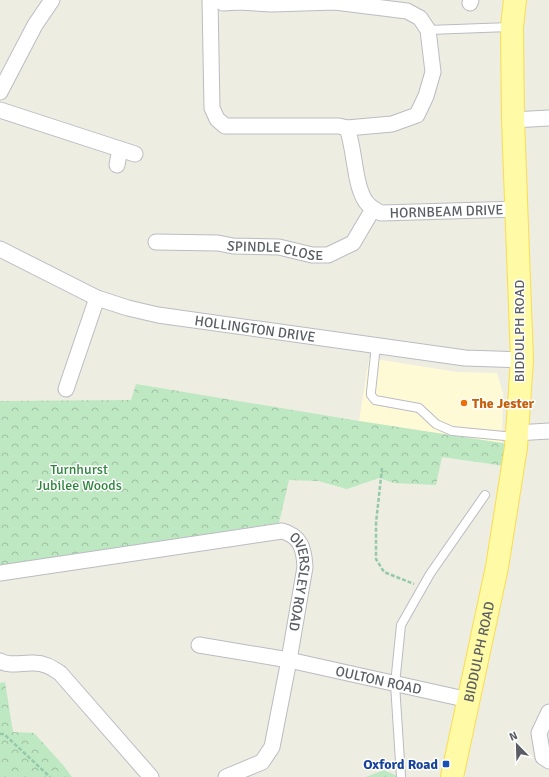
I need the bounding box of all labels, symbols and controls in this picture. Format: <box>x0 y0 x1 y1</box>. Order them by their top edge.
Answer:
street label: HORNBEAM DRIVE <box>389 201 504 222</box>
street label: SPINDLE CLOSE <box>226 237 323 265</box>
street label: BIDDULPH ROAD <box>511 280 528 382</box>
street label: HOLLINGTON DRIVE <box>194 312 316 346</box>
place label: The Jester <box>472 395 535 412</box>
marker: The Jester <box>459 398 469 408</box>
park label: Turnhurst Jubilee Woods <box>36 461 122 494</box>
street label: OVERSLEY ROAD <box>285 529 313 632</box>
street label: BIDDULPH ROAD <box>460 600 498 704</box>
street label: OULTON ROAD <box>334 663 423 698</box>
north arrow <box>497 725 537 765</box>
text: N <box>507 729 519 744</box>
place label: Oxford Road <box>363 756 438 773</box>
marker: Oxford Road <box>441 759 451 769</box>

